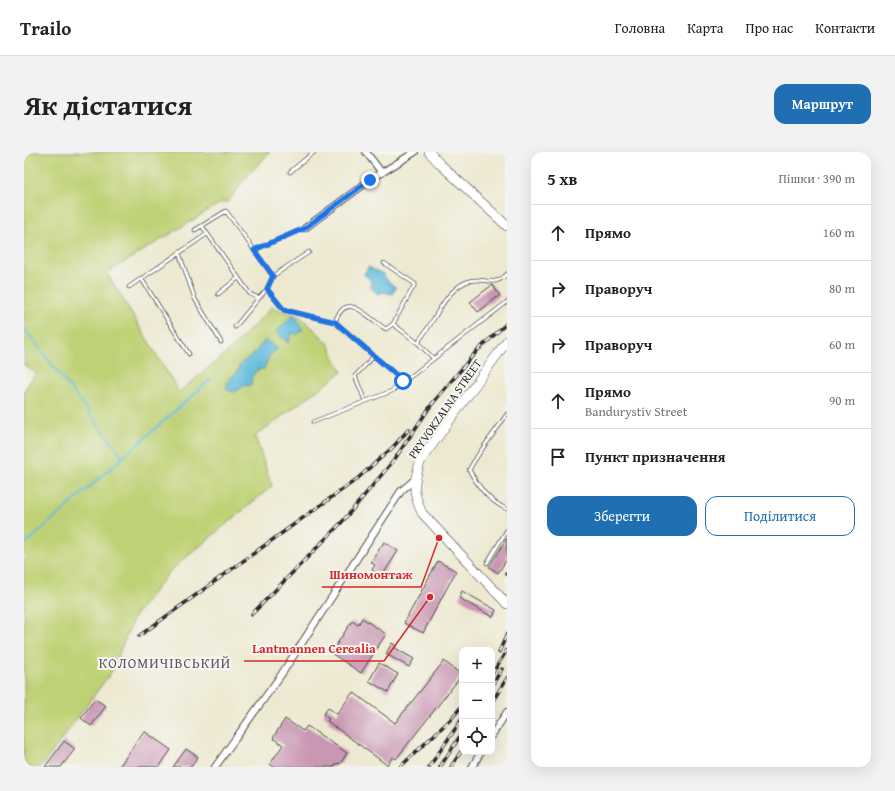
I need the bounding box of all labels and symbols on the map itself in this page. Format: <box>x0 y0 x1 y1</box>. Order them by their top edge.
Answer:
route end <box>361 171 379 189</box>
street label: PRYVOKZALNA STREET <box>404 355 486 462</box>
route start <box>394 372 412 390</box>
callout: Шиномонтаж <box>322 562 421 587</box>
text: Шиномонтаж <box>330 565 413 584</box>
callout: Lantmannen Cerealia <box>244 636 384 661</box>
text: Lantmannen Cerealia <box>252 639 376 658</box>
district label: КОЛОМИЧІВСЬКИЙ <box>99 653 231 673</box>

